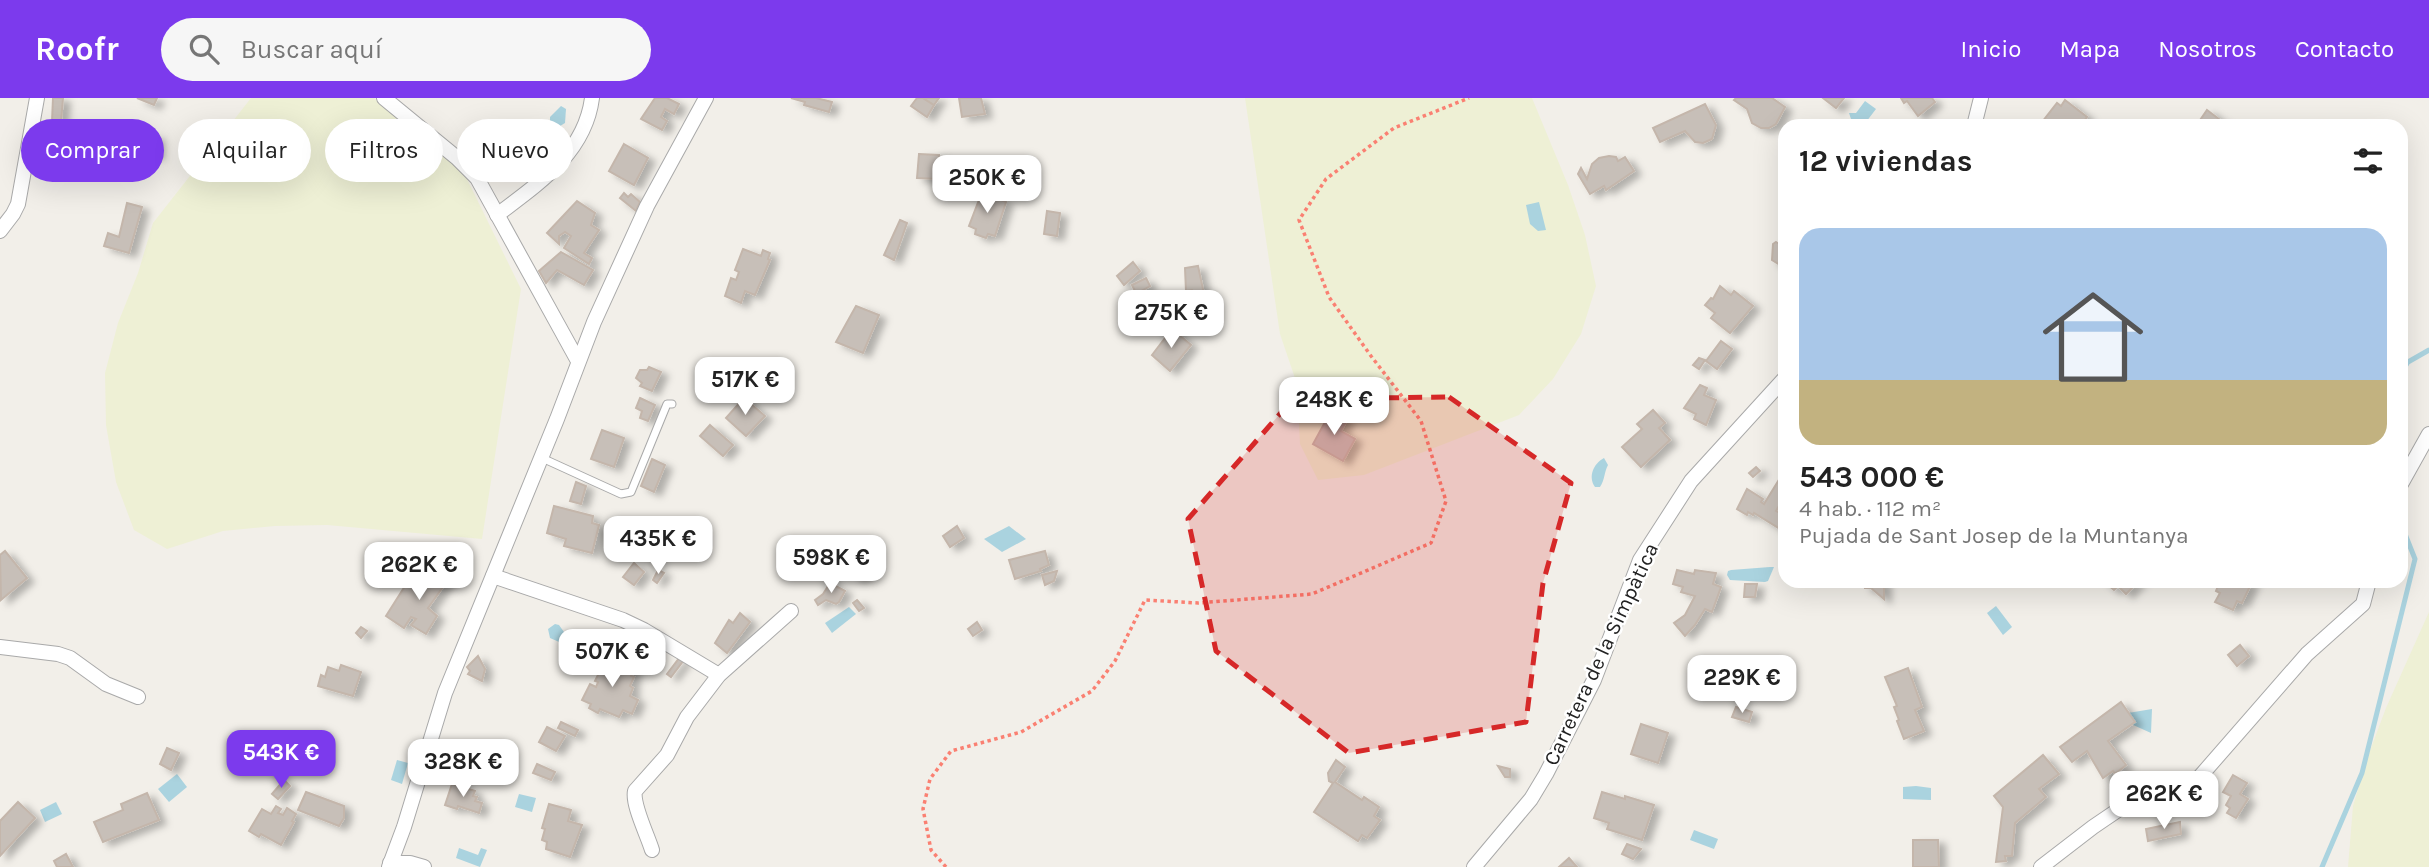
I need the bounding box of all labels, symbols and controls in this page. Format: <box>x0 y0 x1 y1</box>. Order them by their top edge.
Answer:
search box <box>161 18 651 81</box>
text: Roofr <box>35 30 119 68</box>
icon: search <box>185 30 223 68</box>
text: Buscar aquí <box>241 34 383 65</box>
text: Inicio <box>1960 35 2021 63</box>
text: Mapa <box>2059 35 2120 63</box>
text: Nosotros <box>2158 35 2257 63</box>
text: Contacto <box>2295 35 2394 63</box>
chip: Comprar <box>21 119 164 182</box>
chip: Alquilar <box>178 119 311 182</box>
chip: Filtros <box>325 119 443 182</box>
chip: Nuevo <box>457 119 573 182</box>
icon: filters <box>2349 142 2387 180</box>
text: 12 viviendas <box>1799 143 1973 179</box>
pin: 250K € <box>930 156 1044 215</box>
text: 250K € <box>948 164 1026 191</box>
icon: home <box>2030 274 2156 400</box>
pin: 275K € <box>1114 290 1228 350</box>
text: 275K € <box>1134 299 1208 326</box>
pin: 517K € <box>688 358 802 417</box>
text: 517K € <box>711 366 779 393</box>
pin: 248K € <box>1277 378 1391 437</box>
text: 248K € <box>1295 386 1373 413</box>
text: 543 000 € <box>1799 459 1944 495</box>
text: 4 hab. · 112 m² <box>1799 495 1941 522</box>
pin: 435K € <box>601 517 715 576</box>
text: Pujada de Sant Josep de la Muntanya <box>1799 522 2189 549</box>
text: 435K € <box>620 525 696 552</box>
pin: 598K € <box>774 536 888 595</box>
street label: Carretera de la Simpàtica <box>1539 539 1663 769</box>
pin: 262K € <box>362 542 476 602</box>
text: 598K € <box>792 544 870 571</box>
text: 262K € <box>380 551 458 578</box>
pin: 507K € <box>555 630 669 689</box>
text: 507K € <box>575 638 649 665</box>
pin: 229K € <box>1685 656 1799 715</box>
text: 229K € <box>1703 664 1781 691</box>
pin: 543K € <box>224 730 338 790</box>
text: 543K € <box>243 739 319 766</box>
pin: 328K € <box>406 740 520 799</box>
text: 328K € <box>424 748 502 775</box>
pin: 262K € <box>2107 772 2221 831</box>
text: 262K € <box>2125 780 2203 807</box>

